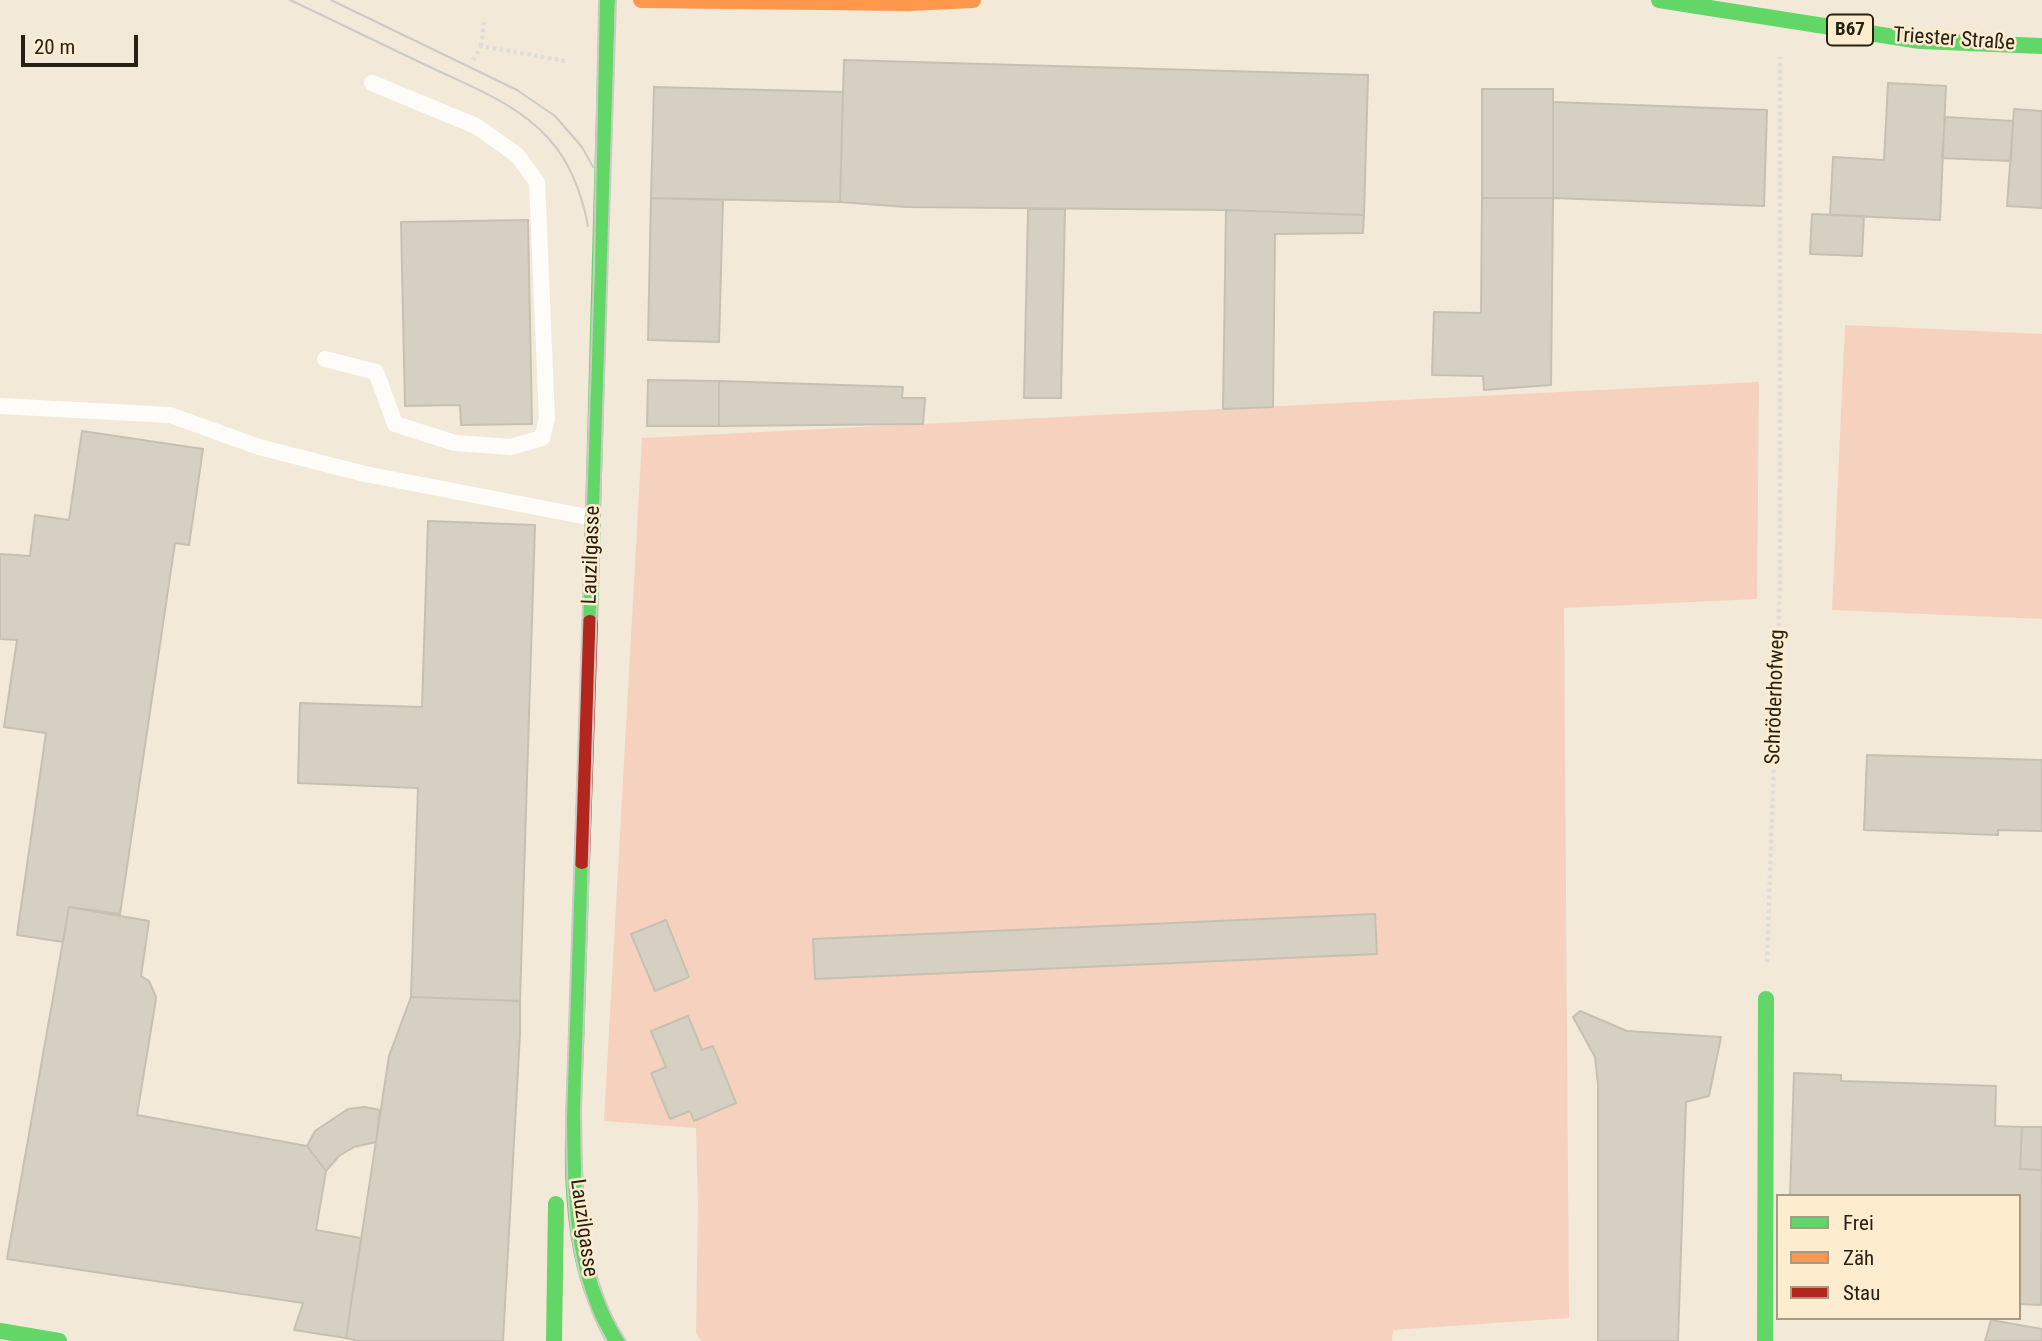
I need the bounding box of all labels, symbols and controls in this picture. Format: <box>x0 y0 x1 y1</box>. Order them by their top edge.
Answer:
road number: B67 <box>1827 14 1873 46</box>
scale bar <box>24 21 142 65</box>
street label: Triester Straße <box>1892 23 2016 57</box>
text: 20 m <box>34 35 75 59</box>
street label: Lauzilgasse <box>578 505 606 605</box>
street label: Schröderhofweg <box>1761 629 1791 765</box>
street label: Lauzilgasse <box>564 1177 602 1279</box>
legend <box>1776 1194 2021 1320</box>
text: Frei <box>1843 1211 1874 1235</box>
text: Zäh <box>1843 1246 1874 1270</box>
text: Stau <box>1843 1281 1880 1305</box>

